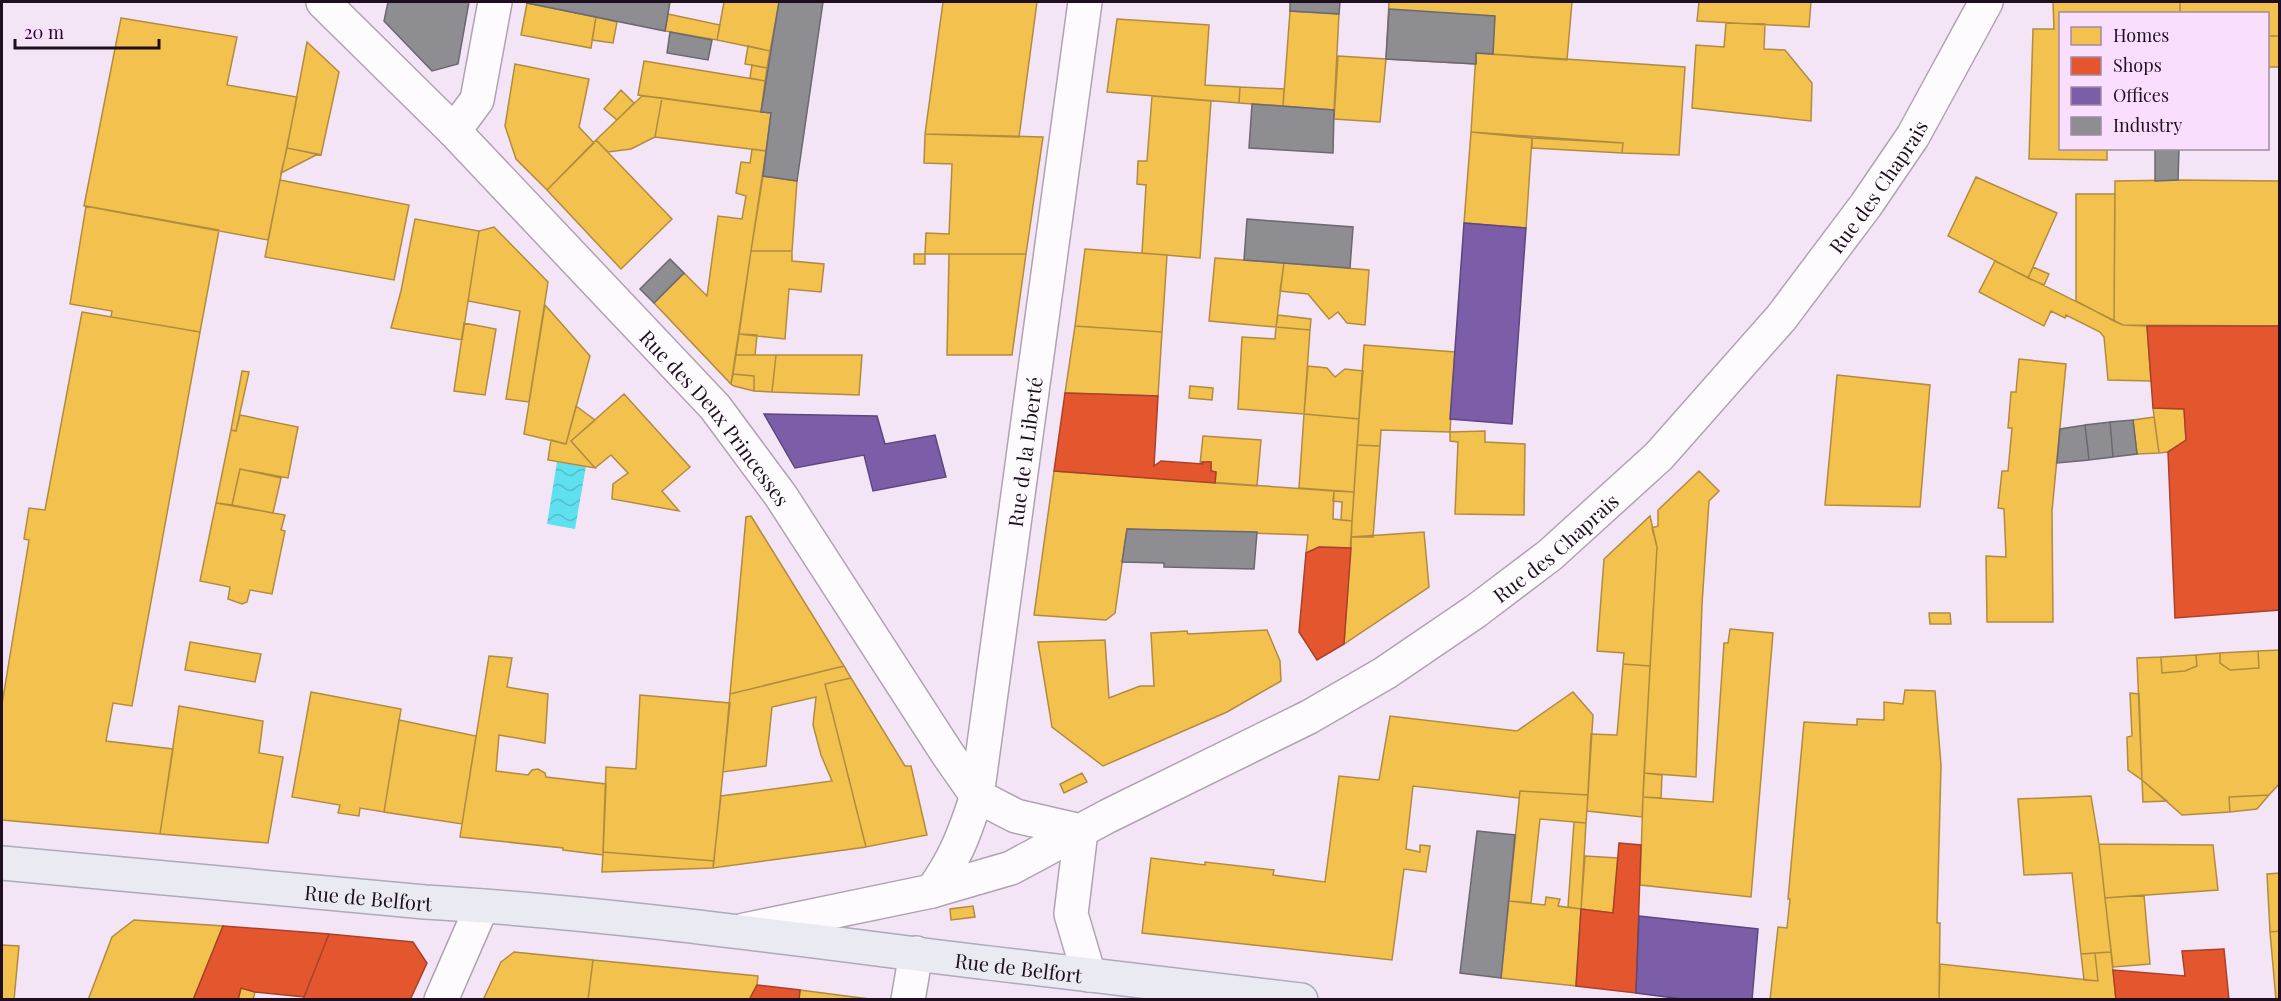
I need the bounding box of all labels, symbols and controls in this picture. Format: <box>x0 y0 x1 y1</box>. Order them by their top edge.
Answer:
scale bar <box>15 12 159 50</box>
legend <box>2059 12 2269 150</box>
text: 20 m <box>24 20 64 44</box>
text: Homes <box>2113 23 2169 47</box>
text: Shops <box>2113 53 2162 77</box>
text: Offices <box>2113 83 2169 107</box>
text: Industry <box>2113 113 2182 137</box>
street label: Rue des Chaprais <box>1821 115 1933 258</box>
street label: Rue des Deux Princesses <box>635 323 797 510</box>
street label: Rue de la Liberté <box>1000 375 1047 529</box>
street label: Rue des Chaprais <box>1487 487 1623 608</box>
street label: Rue de Belfort <box>303 877 434 916</box>
street label: Rue de Belfort <box>953 945 1085 988</box>

